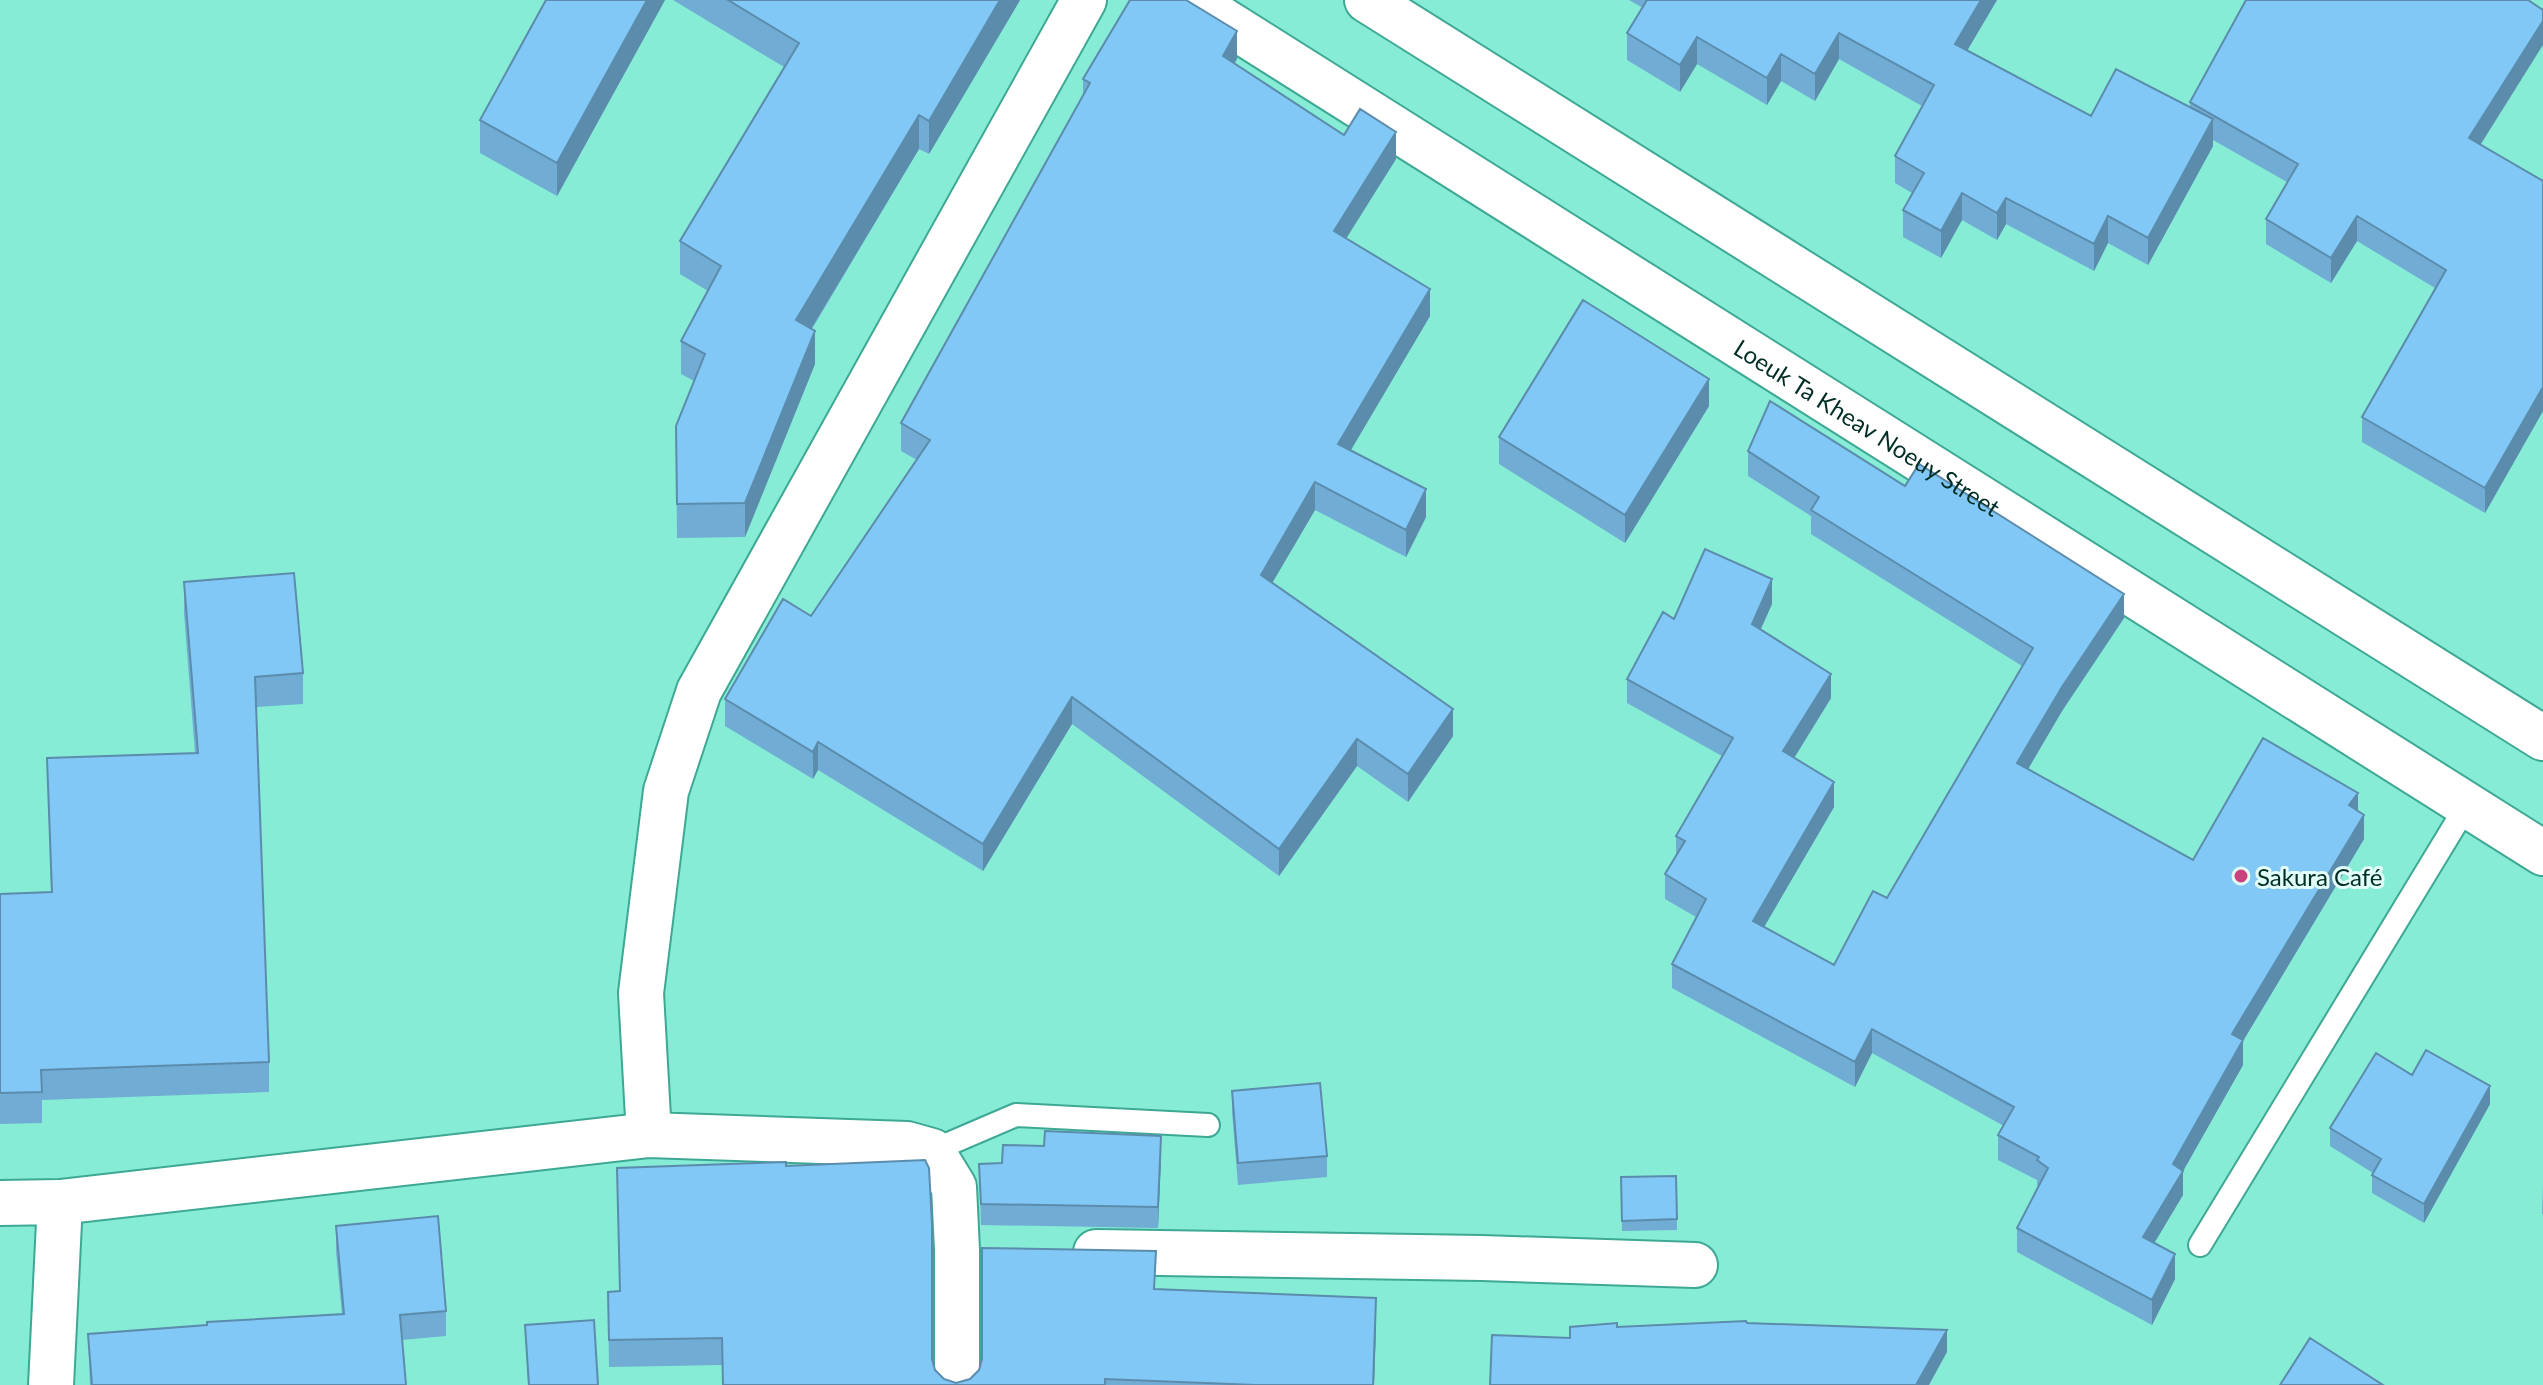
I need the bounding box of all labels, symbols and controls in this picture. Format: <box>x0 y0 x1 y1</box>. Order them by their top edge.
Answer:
street label: Loeuk Ta Kheav Noeuy Street <box>1729 332 2006 522</box>
place label: Sakura Café <box>2257 862 2382 891</box>
marker: Sakura Café <box>2232 867 2250 885</box>

